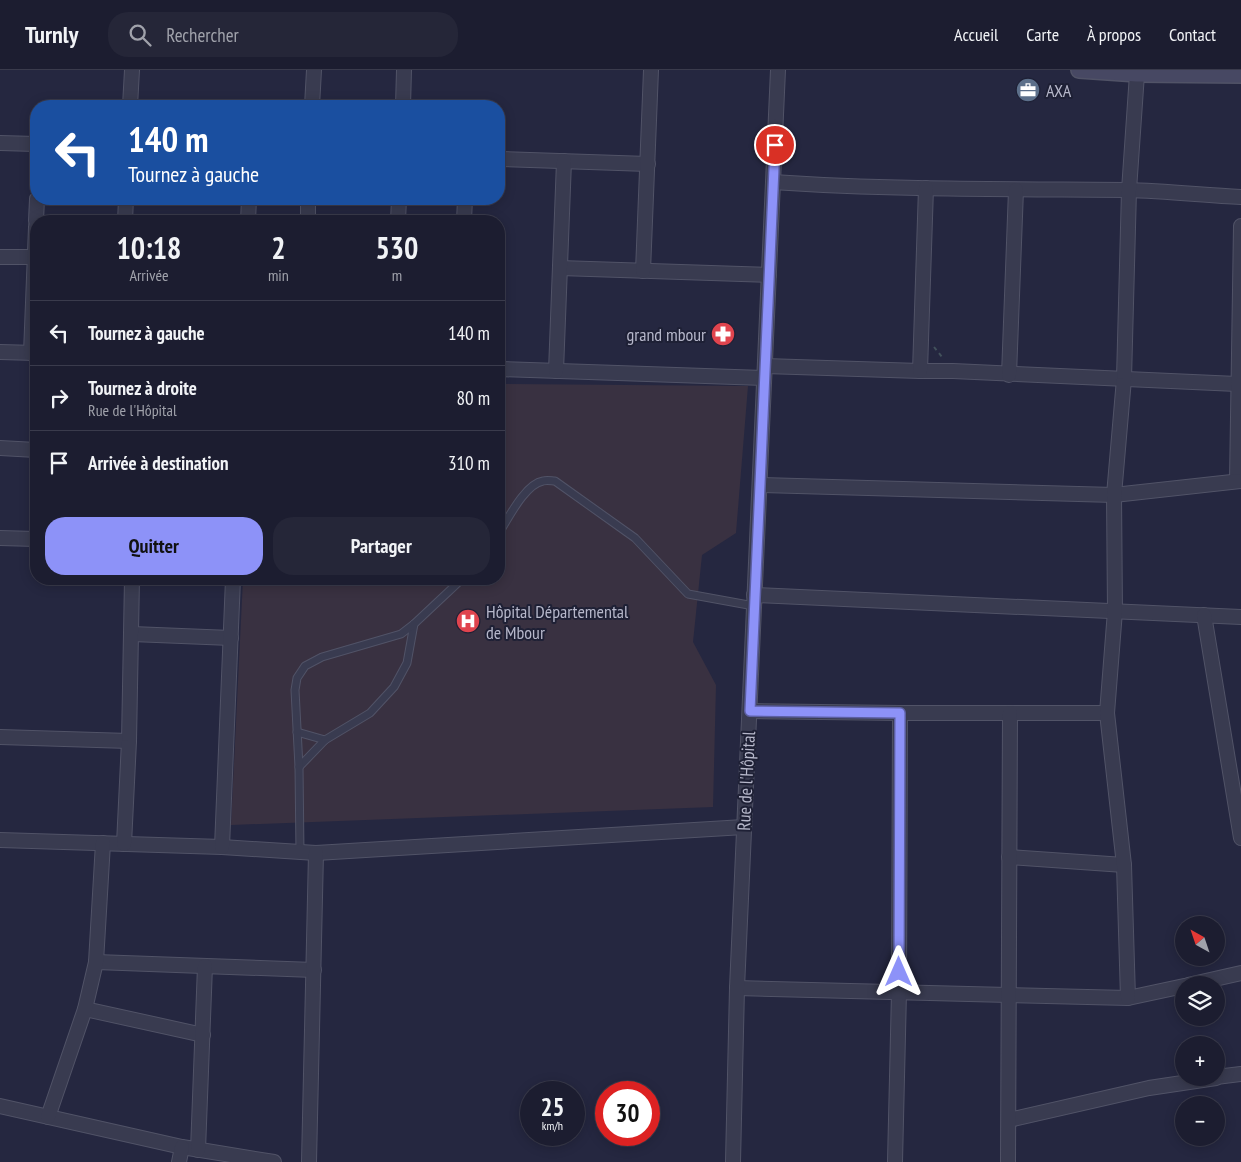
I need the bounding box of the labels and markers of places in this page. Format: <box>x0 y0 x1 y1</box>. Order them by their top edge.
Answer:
office icon: AXA <box>1015 77 1041 103</box>
place label: AXA <box>1046 79 1072 102</box>
pin <box>754 124 796 166</box>
pharmacy icon: grand mbour <box>710 321 736 347</box>
place label: grand mbour <box>627 323 706 346</box>
place label: Hôpital Départemental de Mbour <box>486 600 629 644</box>
hospital icon: Hôpital Départemental de Mbour <box>455 608 481 634</box>

